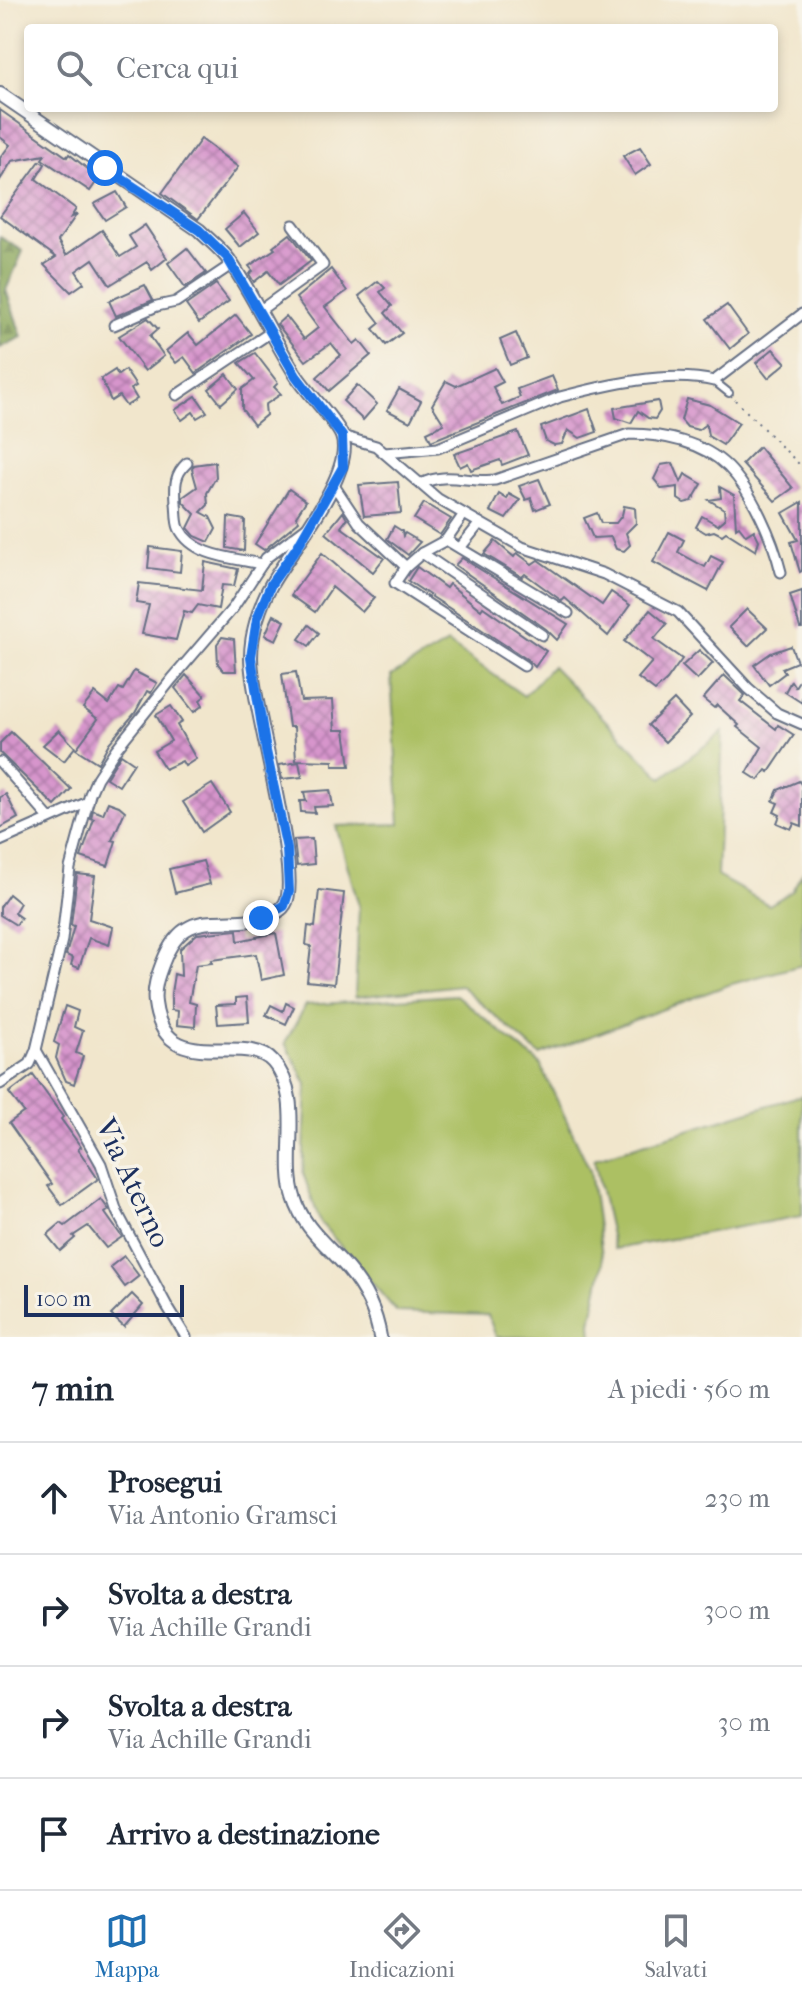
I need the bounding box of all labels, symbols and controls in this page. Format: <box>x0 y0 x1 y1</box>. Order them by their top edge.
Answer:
search box <box>24 24 778 112</box>
icon: search <box>52 46 96 90</box>
text: Cerca qui <box>116 51 239 86</box>
route start <box>87 150 123 186</box>
route end <box>243 900 279 936</box>
street label: Via Aterno <box>87 1112 178 1253</box>
scale bar <box>24 1281 184 1317</box>
text: 100 m <box>36 1286 91 1312</box>
text: 7 min <box>32 1369 114 1409</box>
text: A piedi · 560 m <box>608 1374 770 1405</box>
text: Prosegui <box>108 1465 222 1500</box>
icon: ahead <box>32 1476 76 1520</box>
text: 230 m <box>704 1483 770 1514</box>
text: Via Antonio Gramsci <box>108 1500 337 1531</box>
text: Svolta a destra <box>108 1577 291 1612</box>
icon: right <box>32 1588 76 1632</box>
text: 300 m <box>703 1595 770 1626</box>
text: Via Achille Grandi <box>108 1612 312 1643</box>
text: Svolta a destra <box>108 1689 291 1724</box>
icon: right <box>32 1700 76 1744</box>
text: 30 m <box>718 1707 770 1738</box>
text: Via Achille Grandi <box>108 1724 312 1755</box>
icon: arrive <box>32 1812 76 1856</box>
text: Arrivo a destinazione <box>108 1817 380 1852</box>
tab: Mappa <box>95 1909 159 1983</box>
tab: Indicazioni <box>349 1909 455 1983</box>
tab: Salvati <box>644 1909 707 1983</box>

